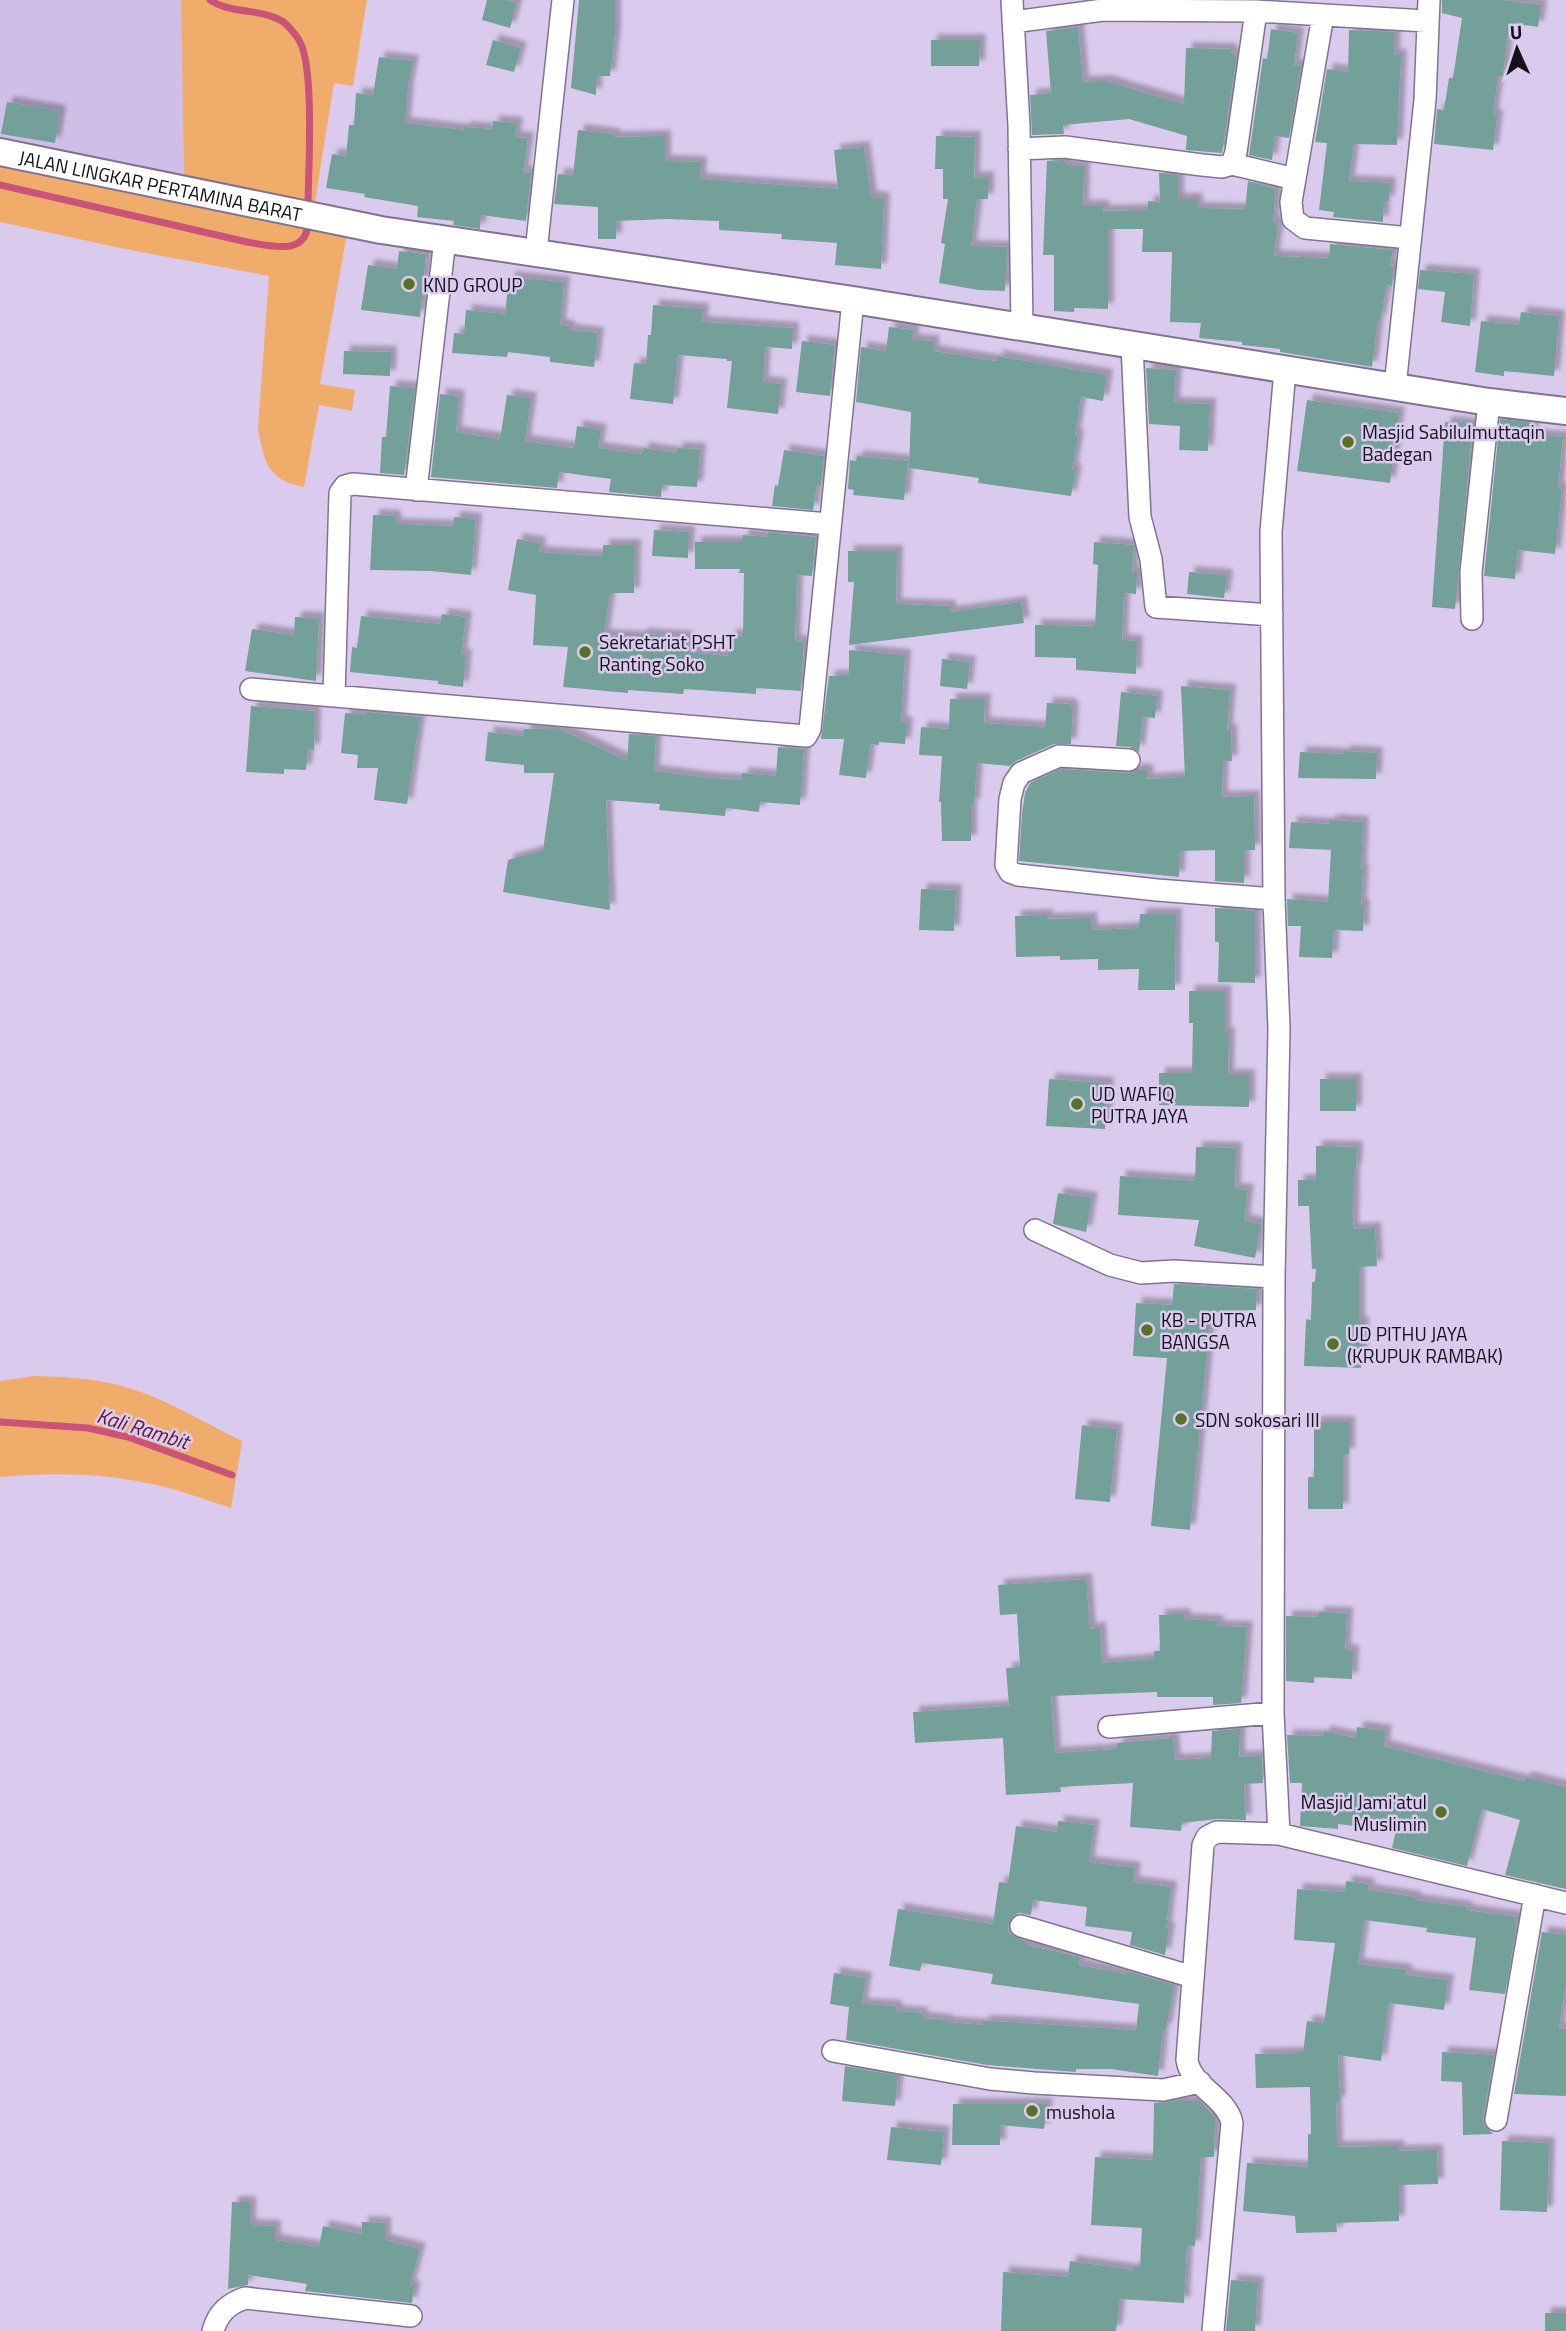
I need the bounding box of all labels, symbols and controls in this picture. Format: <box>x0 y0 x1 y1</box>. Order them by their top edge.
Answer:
north arrow <box>1482 14 1552 84</box>
text: U <box>1509 17 1523 46</box>
street label: JALAN LINGKAR PERTAMINA BARAT <box>17 142 305 228</box>
place label: KND GROUP <box>423 270 523 299</box>
marker: KND GROUP <box>401 276 417 292</box>
place label: Masjid Sabilulmuttaqin Badegan <box>1362 417 1545 468</box>
marker: Masjid Sabilulmuttaqin Badegan <box>1340 434 1356 450</box>
place label: Sekretariat PSHT Ranting Soko <box>599 627 736 678</box>
marker: Sekretariat PSHT Ranting Soko <box>577 644 593 660</box>
place label: UD WAFIQ PUTRA JAYA <box>1091 1079 1188 1130</box>
marker: UD WAFIQ PUTRA JAYA <box>1069 1096 1085 1112</box>
place label: KB - PUTRA BANGSA <box>1161 1305 1257 1356</box>
place label: UD PITHU JAYA (KRUPUK RAMBAK) <box>1347 1319 1503 1370</box>
marker: KB - PUTRA BANGSA <box>1139 1322 1155 1338</box>
marker: UD PITHU JAYA (KRUPUK RAMBAK) <box>1325 1336 1341 1352</box>
water label: Kali Rambit <box>93 1399 195 1458</box>
place label: SDN sokosari III <box>1195 1405 1320 1434</box>
marker: SDN sokosari III <box>1173 1411 1189 1427</box>
place label: Masjid Jami'atul Muslimin <box>1300 1787 1427 1838</box>
marker: Masjid Jami'atul Muslimin <box>1433 1804 1449 1820</box>
place label: mushola <box>1046 2097 1115 2126</box>
marker: mushola <box>1024 2103 1040 2119</box>

